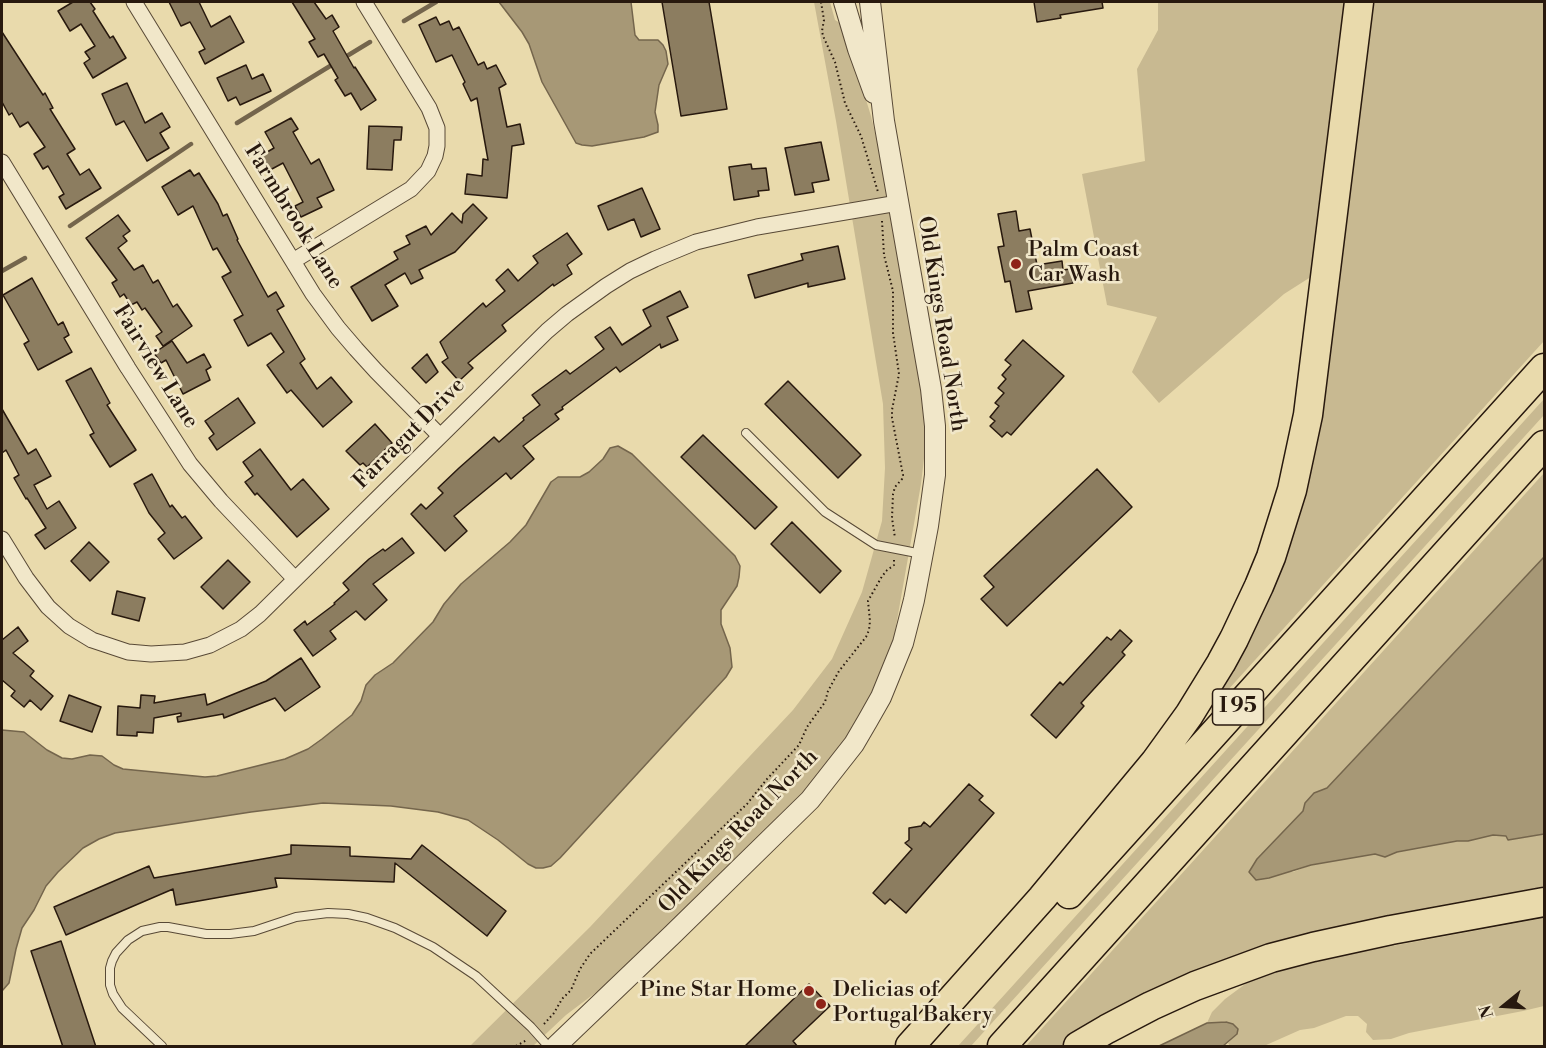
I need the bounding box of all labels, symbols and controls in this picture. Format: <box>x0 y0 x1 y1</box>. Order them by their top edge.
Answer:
street label: Farmbrook Lane <box>238 140 348 294</box>
street label: Old Kings Road North <box>911 214 971 434</box>
place label: Palm Coast Car Wash <box>1028 238 1140 290</box>
marker: Palm Coast Car Wash <box>1009 257 1023 271</box>
street label: Fairview Lane <box>107 300 203 434</box>
street label: Farragut Drive <box>349 373 471 495</box>
road number: I 95 <box>1212 689 1264 725</box>
street label: Old Kings Road North <box>654 744 824 920</box>
north arrow <box>1474 976 1534 1036</box>
place label: Pine Star Home <box>640 978 797 1004</box>
place label: Delicias of Portugal Bakery <box>833 978 993 1030</box>
marker: Pine Star Home <box>802 984 816 998</box>
marker: Delicias of Portugal Bakery <box>814 997 828 1011</box>
text: N <box>1475 1002 1498 1021</box>

